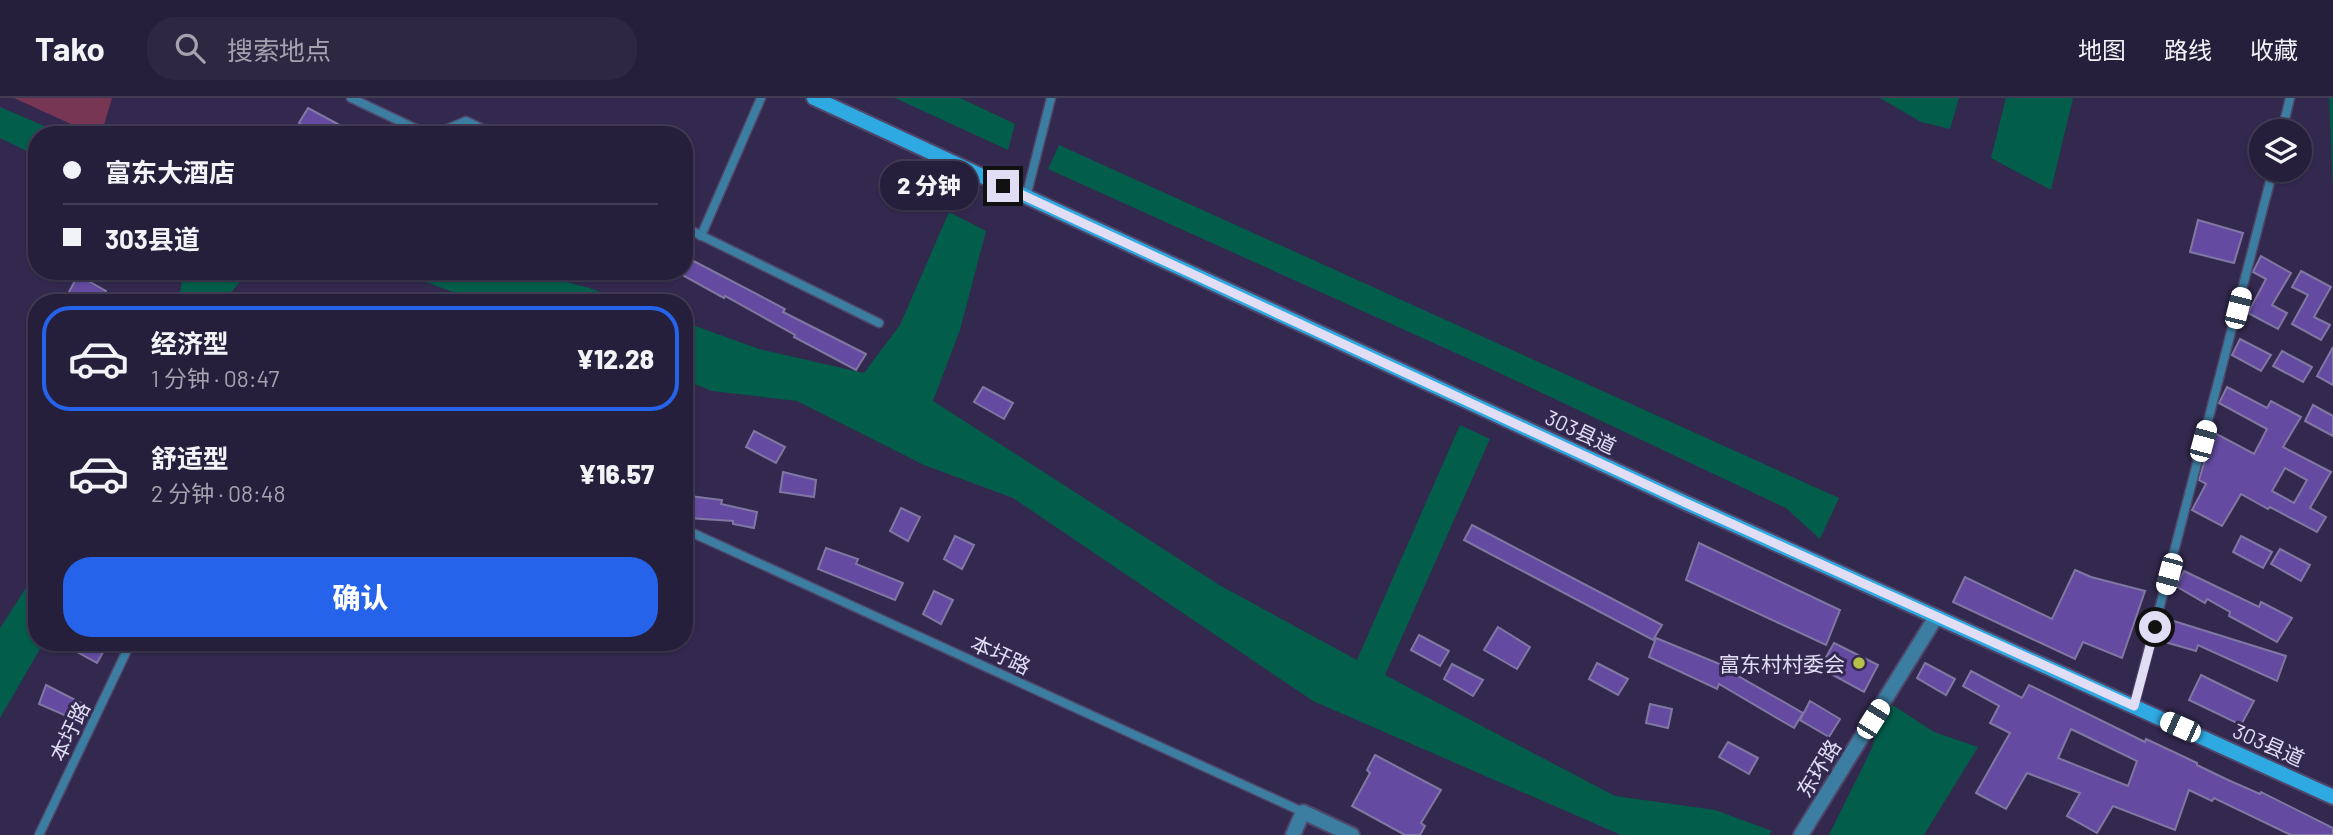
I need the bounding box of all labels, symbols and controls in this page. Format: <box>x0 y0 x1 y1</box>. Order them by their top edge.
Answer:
search box <box>147 17 637 80</box>
text: Tako <box>35 28 105 68</box>
icon: search <box>171 29 209 67</box>
text: 搜索地点 <box>227 34 331 65</box>
text: 地图 <box>2078 35 2126 64</box>
text: 路线 <box>2164 35 2212 64</box>
text: 收藏 <box>2250 35 2298 64</box>
map controls <box>2249 119 2312 182</box>
button: layers <box>2249 119 2312 182</box>
text: 富东大酒店 <box>105 156 235 187</box>
callout: 2 分钟 <box>880 162 978 210</box>
route end <box>987 170 1019 202</box>
text: 2 分钟 <box>897 171 961 199</box>
text: 303县道 <box>105 223 200 254</box>
car <box>2223 285 2254 331</box>
icon: car <box>67 327 130 390</box>
text: 经济型 <box>151 327 229 358</box>
text: ¥12.28 <box>576 343 654 374</box>
text: 1 分钟 · 08:47 <box>151 364 279 392</box>
street label: 303县道 <box>1542 404 1620 458</box>
car <box>2188 418 2219 464</box>
icon: car <box>67 442 130 505</box>
text: 舒适型 <box>151 442 229 473</box>
text: ¥16.57 <box>579 458 654 489</box>
text: 2 分钟 · 08:48 <box>151 479 285 507</box>
car <box>2154 551 2185 597</box>
button: 确认 <box>63 557 658 637</box>
route start <box>2139 611 2171 643</box>
street label: 本圩路 <box>967 629 1035 679</box>
place label: 富东村村委会 <box>1719 651 1845 676</box>
marker: 富东村村委会 <box>1851 655 1867 671</box>
car <box>1853 696 1894 742</box>
street label: 本圩路 <box>44 697 94 765</box>
car <box>2157 709 2204 745</box>
street label: 303县道 <box>2229 717 2309 771</box>
street label: 东环路 <box>1791 735 1845 801</box>

